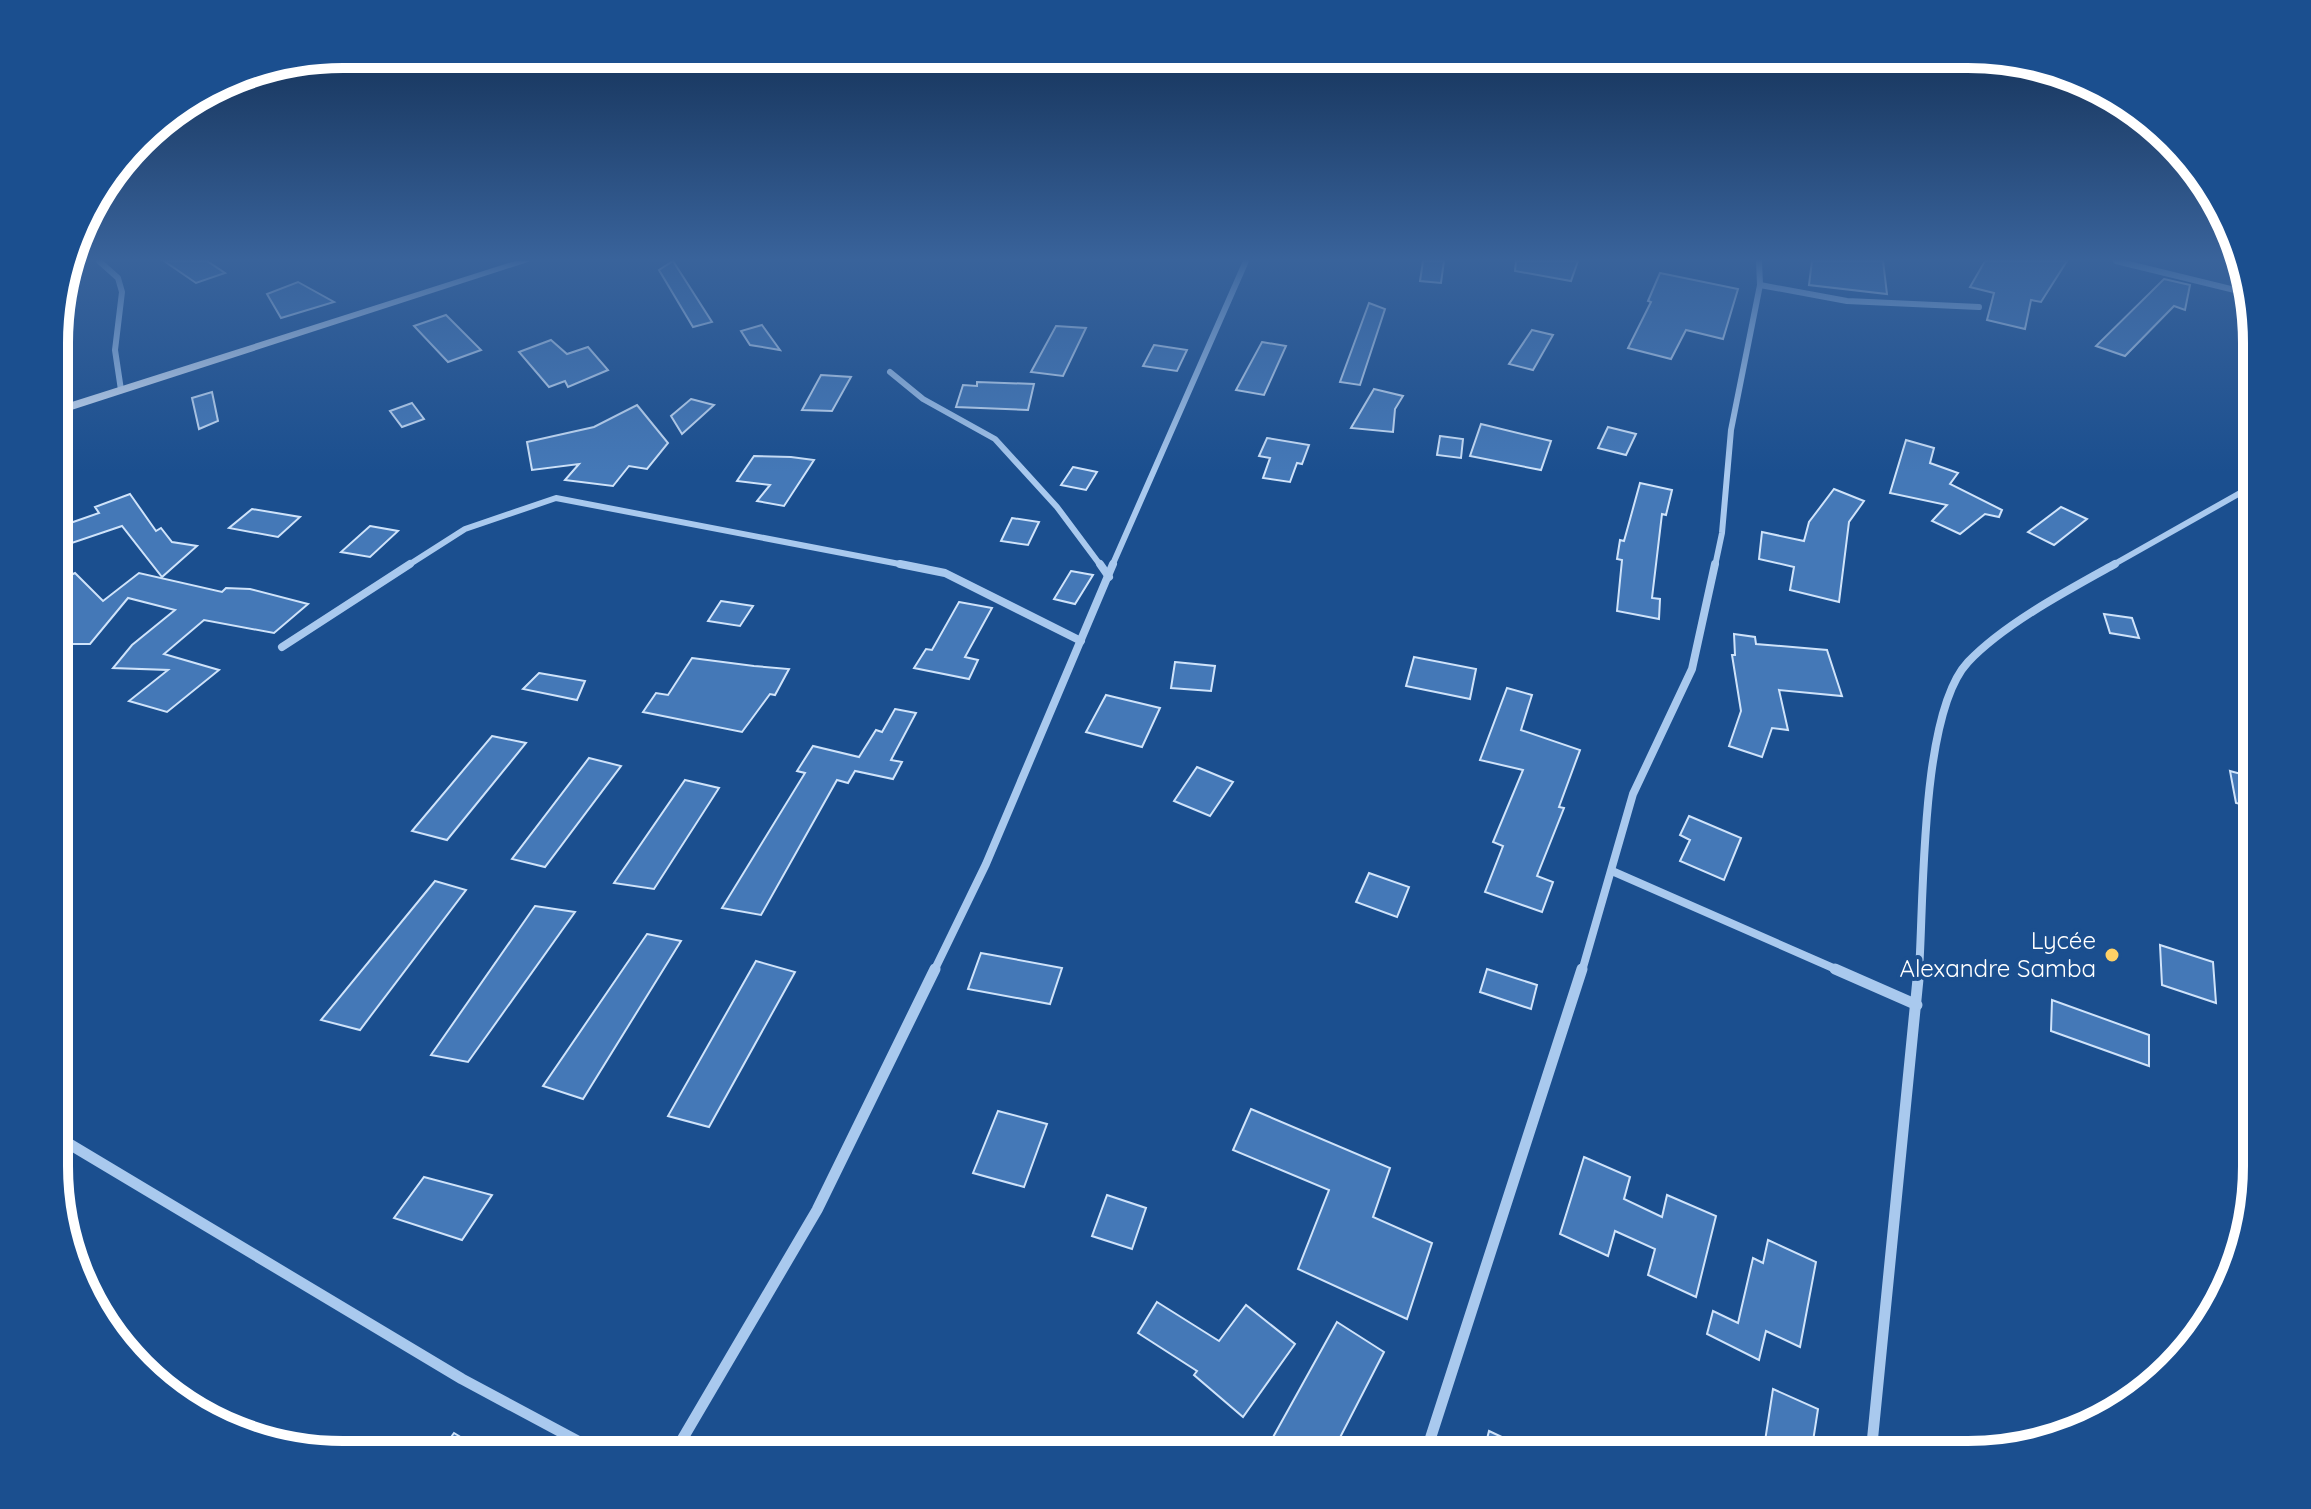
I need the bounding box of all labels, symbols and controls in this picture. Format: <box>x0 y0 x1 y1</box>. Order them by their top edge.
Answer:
place label: Lycée Alexandre Samba <box>1899 925 2096 983</box>
marker: Lycée Alexandre Samba <box>2103 946 2121 964</box>

